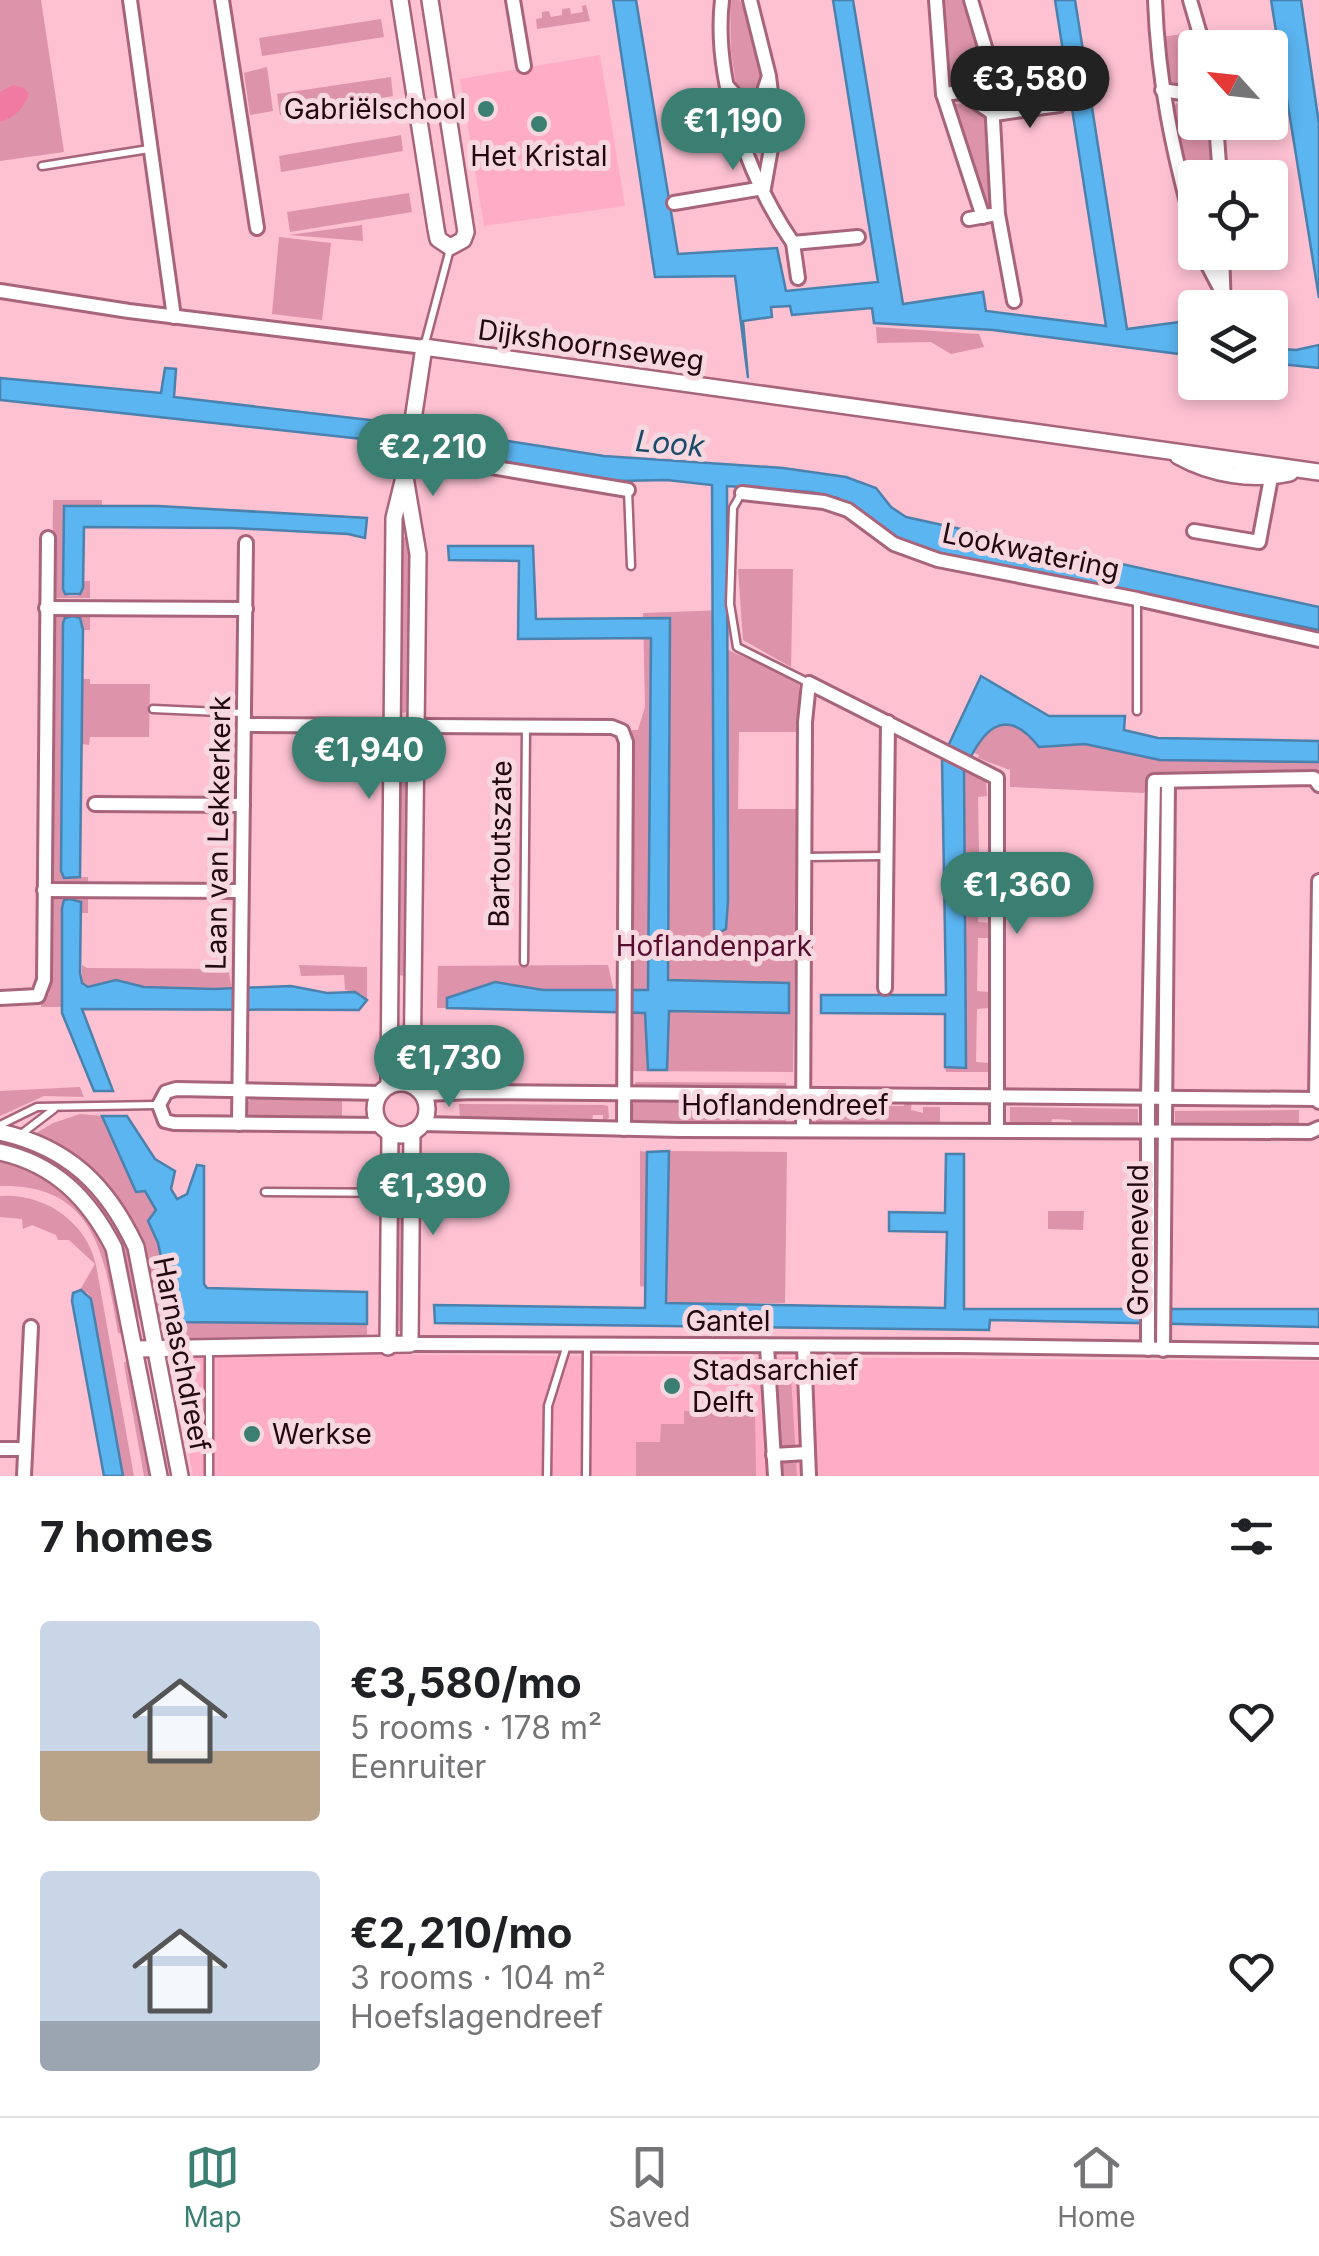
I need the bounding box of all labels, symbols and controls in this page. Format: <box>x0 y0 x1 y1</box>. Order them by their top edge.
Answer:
north arrow <box>1178 30 1288 140</box>
map controls <box>1178 30 1288 400</box>
pin: €3,580 <box>949 46 1111 131</box>
text: €3,580 <box>972 59 1088 98</box>
pin: €1,190 <box>652 88 814 173</box>
place label: Gabriëlschool <box>284 92 466 126</box>
marker: Gabriëlschool <box>475 98 497 120</box>
text: €1,190 <box>683 101 783 140</box>
marker: Het Kristal <box>528 113 550 135</box>
place label: Het Kristal <box>470 139 608 173</box>
button: locate <box>1178 160 1288 270</box>
button: layers <box>1178 290 1288 400</box>
street label: Dijkshoornseweg <box>476 312 706 378</box>
pin: €2,210 <box>352 414 514 499</box>
water label: Look <box>634 422 707 464</box>
text: €2,210 <box>379 427 487 466</box>
street label: Lookwatering <box>939 516 1123 586</box>
street label: Laan van Lekkerkerk <box>199 696 237 970</box>
pin: €1,940 <box>288 717 450 802</box>
text: €1,940 <box>314 730 424 769</box>
street label: Bartoutszate <box>482 760 518 928</box>
pin: €1,360 <box>936 852 1098 937</box>
text: €1,360 <box>963 865 1071 904</box>
park label: Hoflandenpark <box>616 929 812 963</box>
pin: €1,730 <box>368 1025 530 1110</box>
text: €1,730 <box>396 1038 502 1077</box>
street label: Hoflandendreef <box>681 1088 889 1122</box>
pin: €1,390 <box>352 1153 514 1238</box>
street label: Groeneveld <box>1121 1164 1155 1316</box>
text: €1,390 <box>379 1166 487 1205</box>
street label: Harnaschdreef <box>146 1254 218 1454</box>
street label: Gantel <box>685 1304 771 1338</box>
place label: Stadsarchief Delft <box>692 1353 859 1419</box>
marker: Stadsarchief Delft <box>661 1375 683 1397</box>
place label: Werkse <box>272 1417 372 1451</box>
marker: Werkse <box>241 1423 263 1445</box>
icon: filters <box>1224 1509 1279 1564</box>
text: 7 homes <box>40 1511 213 1562</box>
text: €3,580/mo <box>350 1657 582 1708</box>
icon: home <box>120 1661 240 1781</box>
icon: heart <box>1224 1694 1279 1749</box>
text: 5 rooms · 178 m² <box>350 1708 602 1747</box>
text: Eenruiter <box>350 1747 486 1786</box>
text: €2,210/mo <box>350 1907 573 1958</box>
icon: home <box>120 1911 240 2031</box>
icon: heart <box>1224 1944 1279 1999</box>
text: 3 rooms · 104 m² <box>350 1958 606 1997</box>
text: Hoefslagendreef <box>350 1997 603 2036</box>
tab: Map <box>183 2140 242 2234</box>
tab: Saved <box>608 2140 690 2234</box>
tab: Home <box>1057 2140 1136 2234</box>

